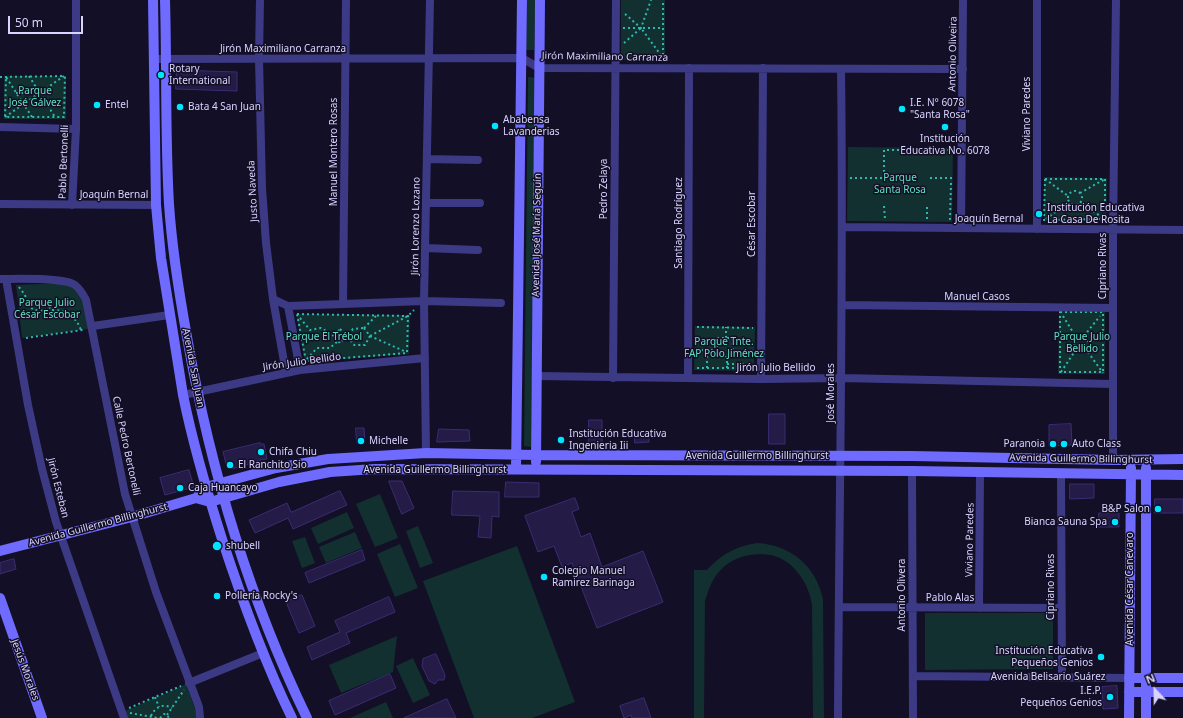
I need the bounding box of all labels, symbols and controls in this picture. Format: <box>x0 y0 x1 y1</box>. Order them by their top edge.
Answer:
scale bar <box>10 8 85 34</box>
text: 50 m <box>15 14 43 31</box>
street label: Antonio Oliveira <box>946 16 960 92</box>
street label: Jirón Maximiliano Carranza <box>220 43 346 55</box>
street label: Jirón Maximiliano Carranza <box>542 50 668 64</box>
place label: Rotary International <box>169 63 230 86</box>
marker: Rotary International <box>156 70 166 80</box>
street label: Viviano Paredes <box>1021 77 1033 151</box>
park label: Parque José Gálvez <box>9 85 61 108</box>
place label: I.E. N° 6078 "Santa Rosa" <box>910 97 970 120</box>
street label: Manuel Montero Rosas <box>328 98 340 206</box>
place label: Entel <box>105 99 129 111</box>
marker: Entel <box>92 100 102 110</box>
place label: Bata 4 San Juan <box>188 101 261 113</box>
marker: Bata 4 San Juan <box>175 102 185 112</box>
marker: I.E. N° 6078 "Santa Rosa" <box>897 104 907 114</box>
place label: Ababensa Lavanderias <box>503 114 560 138</box>
marker: Ababensa Lavanderias <box>490 121 500 131</box>
marker: Institución Educativa No. 6078 <box>940 122 950 132</box>
street label: Pablo Bertonelli <box>57 125 71 199</box>
place label: Institución Educativa No. 6078 <box>900 133 990 156</box>
street label: Pedro Zelaya <box>598 159 610 219</box>
street label: Justo Naveda <box>245 160 261 222</box>
park label: Parque Santa Rosa <box>874 172 926 196</box>
street label: Avenida José María Seguín <box>530 173 544 297</box>
street label: Jirón Lorenzo Lozano <box>409 177 423 275</box>
street label: Santiago Rodríguez <box>673 177 685 269</box>
street label: Joaquín Bernal <box>80 189 148 201</box>
street label: César Escobar <box>746 191 758 257</box>
place label: Institución Educativa La Casa De Rosita <box>1047 202 1145 226</box>
marker: Institución Educativa La Casa De Rosita <box>1034 209 1044 219</box>
street label: Joaquín Bernal <box>955 213 1023 225</box>
street label: Cipriano Rivas <box>1097 233 1109 299</box>
street label: Manuel Casos <box>944 291 1010 303</box>
park label: Parque Julio César Escobar <box>14 297 80 320</box>
street label: Avenida San Juan <box>179 327 207 409</box>
park label: Parque El Trébol <box>286 331 362 343</box>
park label: Parque Julio Bellido <box>1054 331 1110 354</box>
park label: Parque Tnte. FAP Polo Jiménez <box>684 336 764 360</box>
street label: Jirón Julio Bellido <box>262 351 342 373</box>
street label: Jirón Julio Bellido <box>737 362 815 374</box>
street label: José Morales <box>825 363 837 423</box>
street label: Calle Pedro Bertonelli <box>110 395 142 497</box>
place label: Institución Educativa Ingenieria Iii <box>569 428 667 452</box>
place label: Michelle <box>369 435 408 447</box>
marker: Institución Educativa Ingenieria Iii <box>556 435 566 445</box>
marker: Michelle <box>356 436 366 446</box>
place label: Paranoia <box>1003 438 1045 450</box>
place label: Auto Class <box>1072 438 1121 450</box>
marker: Paranoia <box>1048 439 1058 449</box>
marker: Auto Class <box>1059 439 1069 449</box>
place label: Chifa Chiu <box>269 446 317 458</box>
marker: Chifa Chiu <box>256 447 266 457</box>
street label: Avenida Guillermo Billinghurst <box>685 450 829 462</box>
street label: Avenida Guillermo Billinghurst <box>1009 452 1153 466</box>
street label: Jirón Esteban <box>45 457 71 519</box>
place label: El Ranchito Sio <box>238 459 307 471</box>
marker: El Ranchito Sio <box>225 460 235 470</box>
street label: Avenida Guillermo Billinghurst <box>363 464 507 476</box>
place label: Caja Huancayo <box>188 482 258 494</box>
marker: Caja Huancayo <box>175 483 185 493</box>
street label: Avenida Guillermo Billinghurst <box>27 501 169 549</box>
street label: Viviano Paredes <box>963 503 977 577</box>
place label: B&P Salon <box>1102 503 1150 515</box>
marker: B&P Salon <box>1153 504 1163 514</box>
place label: Bianca Sauna Spa <box>1024 516 1107 528</box>
marker: Bianca Sauna Spa <box>1110 517 1120 527</box>
street label: Avenida César Canevaro <box>1124 532 1136 646</box>
marker: shubell <box>211 540 223 552</box>
place label: shubell <box>226 540 260 552</box>
street label: Cipriano Rivas <box>1045 554 1057 620</box>
street label: Antonio Olivera <box>896 559 908 631</box>
place label: Colegio Manuel Ramirez Barinaga <box>552 565 635 588</box>
marker: Colegio Manuel Ramirez Barinaga <box>539 572 549 582</box>
place label: Pollería Rocky's <box>225 590 297 602</box>
marker: Pollería Rocky's <box>212 591 222 601</box>
street label: Pablo Alas <box>926 592 974 604</box>
street label: Jesús Morales <box>8 638 42 702</box>
place label: Institución Educativa Pequeños Genios <box>995 645 1093 668</box>
marker: Institución Educativa Pequeños Genios <box>1096 652 1106 662</box>
north arrow <box>1135 670 1175 710</box>
text: N <box>1143 670 1157 687</box>
street label: Avenida Belisario Suárez <box>991 671 1105 683</box>
place label: I.E.P. Pequeños Genios <box>1020 685 1102 708</box>
marker: I.E.P. Pequeños Genios <box>1105 692 1115 702</box>

